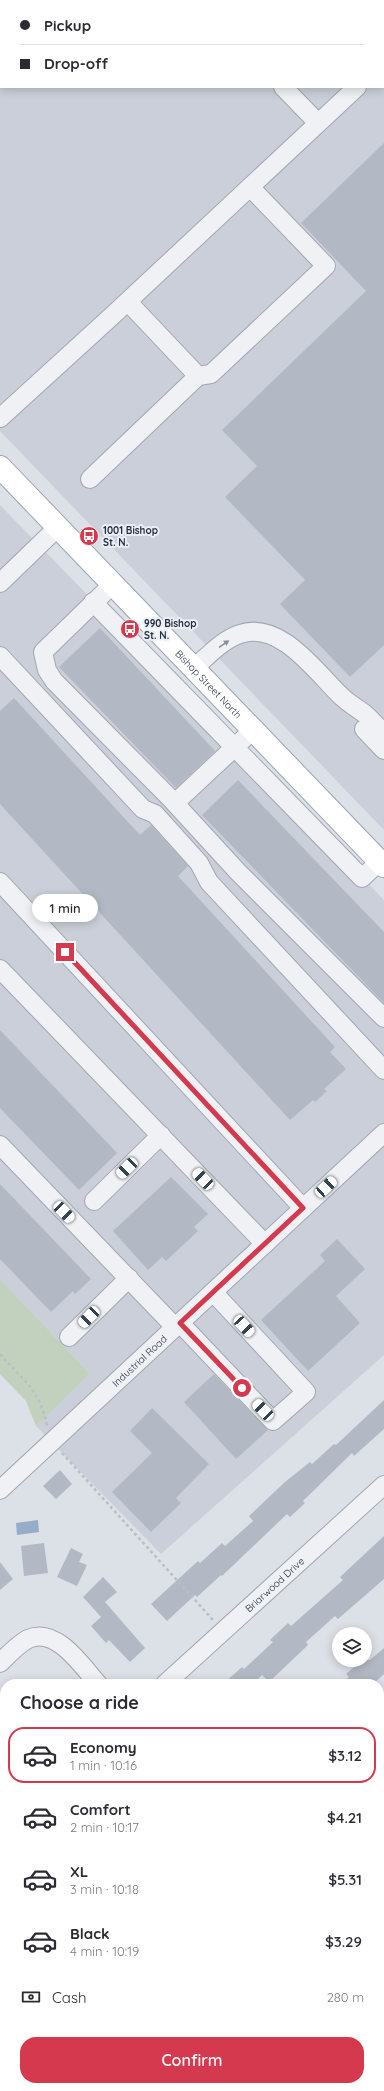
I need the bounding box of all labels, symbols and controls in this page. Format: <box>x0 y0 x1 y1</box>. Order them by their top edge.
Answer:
text: Pickup <box>44 16 91 35</box>
text: Drop-off <box>44 54 108 73</box>
place label: 1001 Bishop St. N. <box>103 524 158 549</box>
bus stop icon: 1001 Bishop St. N. <box>78 525 100 547</box>
place label: 990 Bishop St. N. <box>144 617 196 642</box>
bus stop icon: 990 Bishop St. N. <box>119 618 141 640</box>
one-way arrow <box>219 640 229 648</box>
street label: Bishop Street North <box>172 647 244 721</box>
callout: 1 min <box>32 894 98 922</box>
text: 1 min <box>49 900 81 916</box>
route end <box>56 943 74 961</box>
car <box>114 1155 140 1181</box>
car <box>190 1166 216 1192</box>
car <box>313 1174 339 1200</box>
car <box>51 1199 77 1225</box>
car <box>76 1304 102 1330</box>
car <box>231 1313 257 1339</box>
street label: Industrial Road <box>109 1332 170 1390</box>
route start <box>233 1379 251 1397</box>
car <box>250 1397 276 1423</box>
street label: Briarwood Drive <box>243 1554 307 1615</box>
map controls <box>332 1627 372 1667</box>
button: layers <box>332 1627 372 1667</box>
text: Choose a ride <box>20 1691 139 1714</box>
icon: car <box>22 1737 58 1773</box>
text: Economy <box>70 1738 137 1757</box>
text: $3.12 <box>328 1746 362 1765</box>
text: 1 min · 10:16 <box>70 1757 137 1773</box>
icon: car <box>22 1799 58 1835</box>
text: Comfort <box>70 1800 131 1819</box>
text: $4.21 <box>327 1808 362 1827</box>
text: 2 min · 10:17 <box>70 1819 139 1835</box>
icon: car <box>22 1861 58 1897</box>
text: XL <box>70 1862 88 1881</box>
text: $5.31 <box>328 1870 362 1889</box>
text: 3 min · 10:18 <box>70 1881 139 1897</box>
icon: car <box>22 1923 58 1959</box>
text: Black <box>70 1924 110 1943</box>
text: $3.29 <box>325 1932 362 1951</box>
text: 4 min · 10:19 <box>70 1943 139 1959</box>
icon: cash <box>20 1986 42 2008</box>
text: Cash <box>52 1988 86 2007</box>
text: 280 m <box>327 1989 364 2005</box>
button: Confirm <box>20 2037 364 2083</box>

